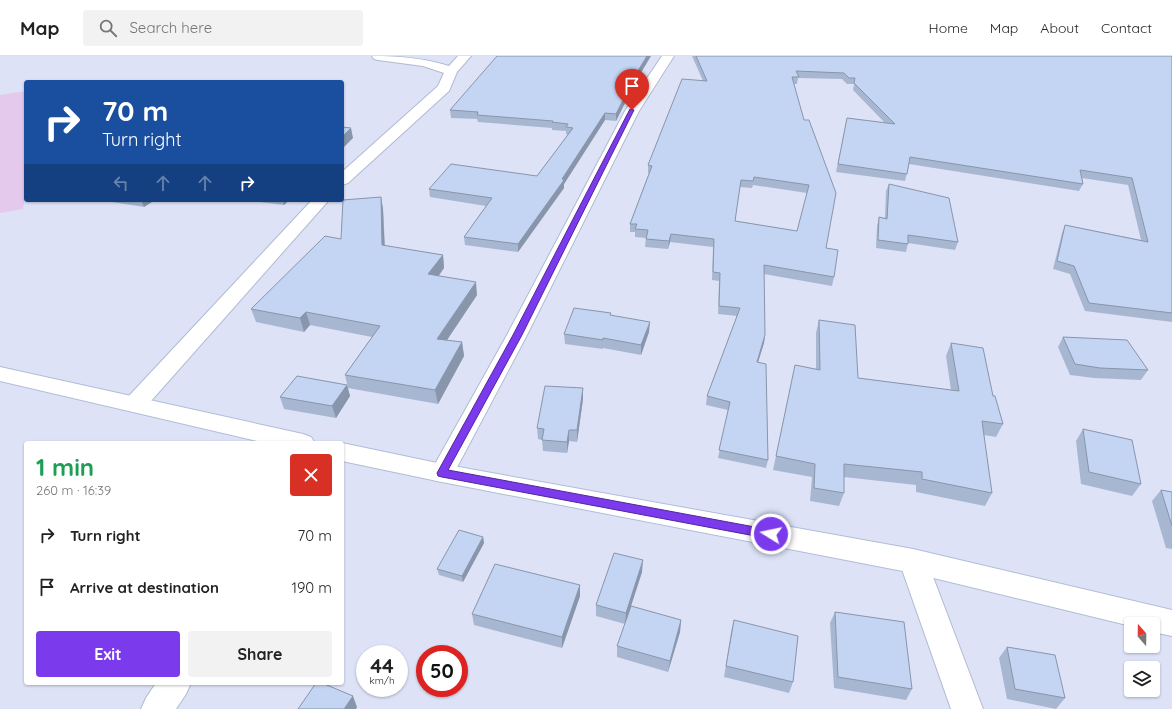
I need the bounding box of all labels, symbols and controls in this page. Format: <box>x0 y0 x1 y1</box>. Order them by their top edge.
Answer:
search box <box>83 10 363 46</box>
text: Map <box>20 16 59 40</box>
icon: search <box>97 17 119 39</box>
text: Search here <box>129 18 212 37</box>
text: Home <box>929 19 968 37</box>
text: Map <box>990 19 1018 37</box>
text: About <box>1040 19 1079 37</box>
text: Contact <box>1101 19 1152 37</box>
pin <box>615 69 649 110</box>
icon: arrive <box>621 75 643 97</box>
text: 70 m <box>102 93 168 128</box>
icon: right <box>36 96 88 148</box>
text: Turn right <box>102 128 182 151</box>
icon: left <box>110 172 132 194</box>
icon: ahead <box>152 172 174 194</box>
icon: ahead <box>194 172 216 194</box>
icon: right <box>236 172 258 194</box>
text: 1 min <box>36 452 94 482</box>
button: close <box>290 454 332 496</box>
text: 260 m · 16:39 <box>36 482 111 498</box>
position arrow <box>750 513 792 555</box>
icon: right <box>36 524 58 546</box>
text: Turn right <box>70 526 141 545</box>
text: 70 m <box>298 526 332 545</box>
icon: arrive <box>36 576 58 598</box>
text: Arrive at destination <box>70 578 219 597</box>
text: 190 m <box>291 578 332 597</box>
north arrow <box>1124 617 1160 653</box>
map controls <box>1124 617 1160 697</box>
button: Exit <box>36 631 180 677</box>
button: Share <box>188 631 332 677</box>
speed limit sign: 50 <box>416 645 468 697</box>
text: 44 <box>370 653 394 678</box>
button: layers <box>1124 661 1160 697</box>
text: km/h <box>369 674 395 687</box>

